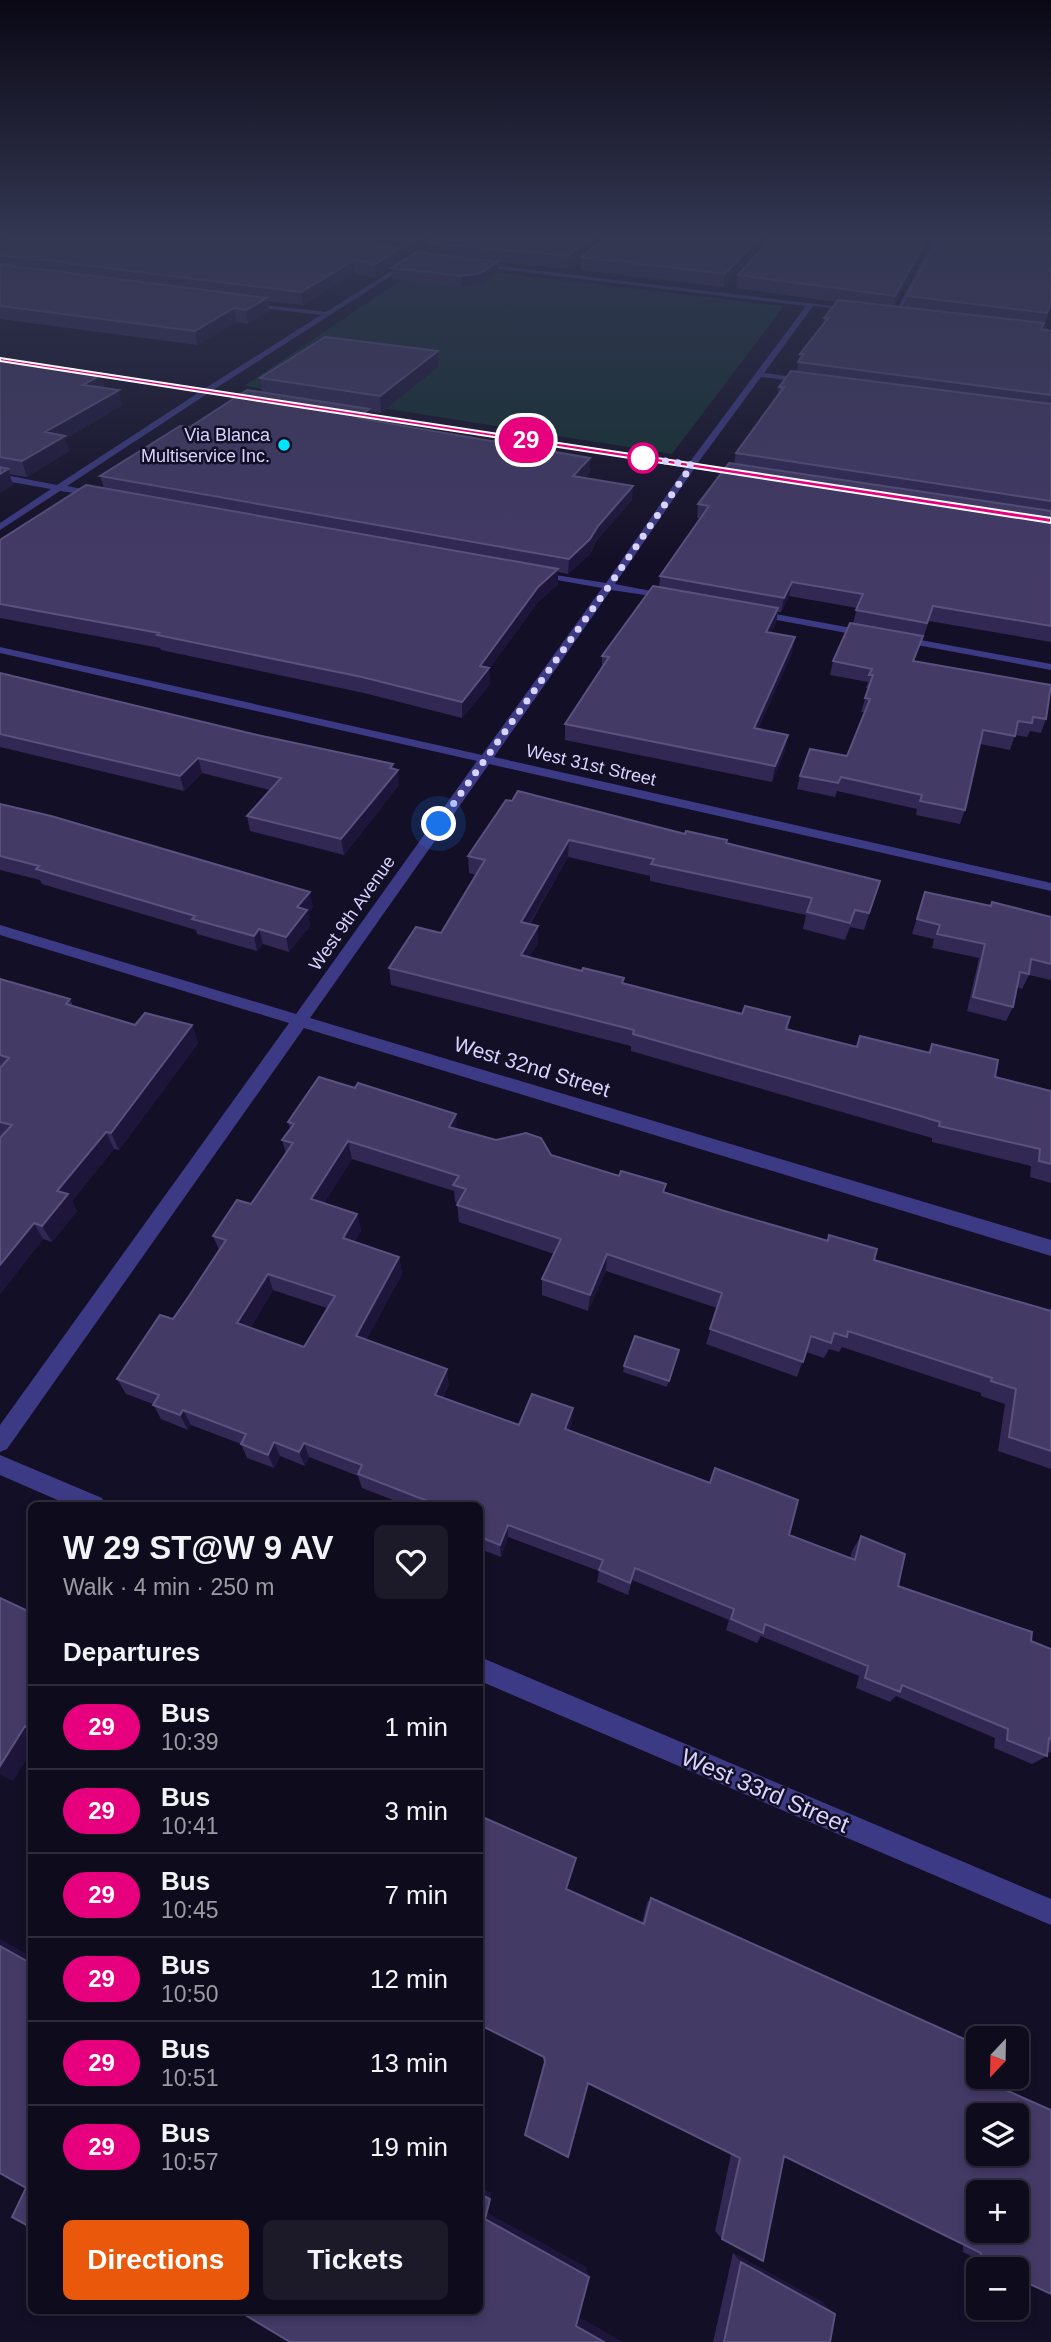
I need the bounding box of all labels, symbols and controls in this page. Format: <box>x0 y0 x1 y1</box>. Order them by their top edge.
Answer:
line badge: 29 <box>494 417 558 463</box>
place label: Via Blanca Multiservice Inc. <box>141 425 271 466</box>
text: 29 <box>513 426 539 453</box>
marker: Via Blanca Multiservice Inc. <box>276 437 292 453</box>
unlabelled marker <box>628 443 658 473</box>
street label: West 31st Street <box>524 740 658 790</box>
your location <box>421 806 456 841</box>
street label: West 9th Avenue <box>305 852 399 974</box>
street label: West 32nd Street <box>451 1032 613 1101</box>
button: heart <box>374 1525 448 1599</box>
text: W 29 ST@W 9 AV <box>63 1529 334 1566</box>
text: Walk · 4 min · 250 m <box>63 1574 274 1600</box>
text: Departures <box>63 1637 200 1667</box>
text: Bus <box>161 1698 210 1728</box>
text: 1 min <box>384 1712 448 1742</box>
text: 29 <box>88 1713 115 1740</box>
text: 10:39 <box>161 1729 219 1755</box>
street label: West 33rd Street <box>677 1743 853 1838</box>
text: Bus <box>161 1782 210 1812</box>
text: 3 min <box>384 1796 448 1826</box>
text: 29 <box>88 1797 115 1824</box>
text: 10:41 <box>161 1813 219 1839</box>
text: Bus <box>161 1866 210 1896</box>
text: 7 min <box>384 1880 448 1910</box>
text: 29 <box>88 1881 115 1908</box>
text: 10:45 <box>161 1897 219 1923</box>
text: Bus <box>161 1950 210 1980</box>
text: 12 min <box>370 1964 448 1994</box>
text: 29 <box>88 1965 115 1992</box>
text: 10:50 <box>161 1981 219 2007</box>
north arrow <box>966 2026 1029 2090</box>
map controls <box>966 2026 1029 2320</box>
text: Bus <box>161 2034 210 2064</box>
text: 13 min <box>370 2048 448 2078</box>
text: 29 <box>88 2049 115 2076</box>
text: 10:51 <box>161 2065 219 2091</box>
button: layers <box>966 2103 1029 2166</box>
text: Bus <box>161 2118 210 2148</box>
text: 19 min <box>370 2132 448 2162</box>
text: 29 <box>88 2133 115 2160</box>
text: 10:57 <box>161 2149 219 2175</box>
button: + <box>966 2180 1029 2243</box>
button: Directions <box>63 2220 249 2300</box>
button: Tickets <box>263 2220 448 2300</box>
button: − <box>966 2257 1029 2320</box>

